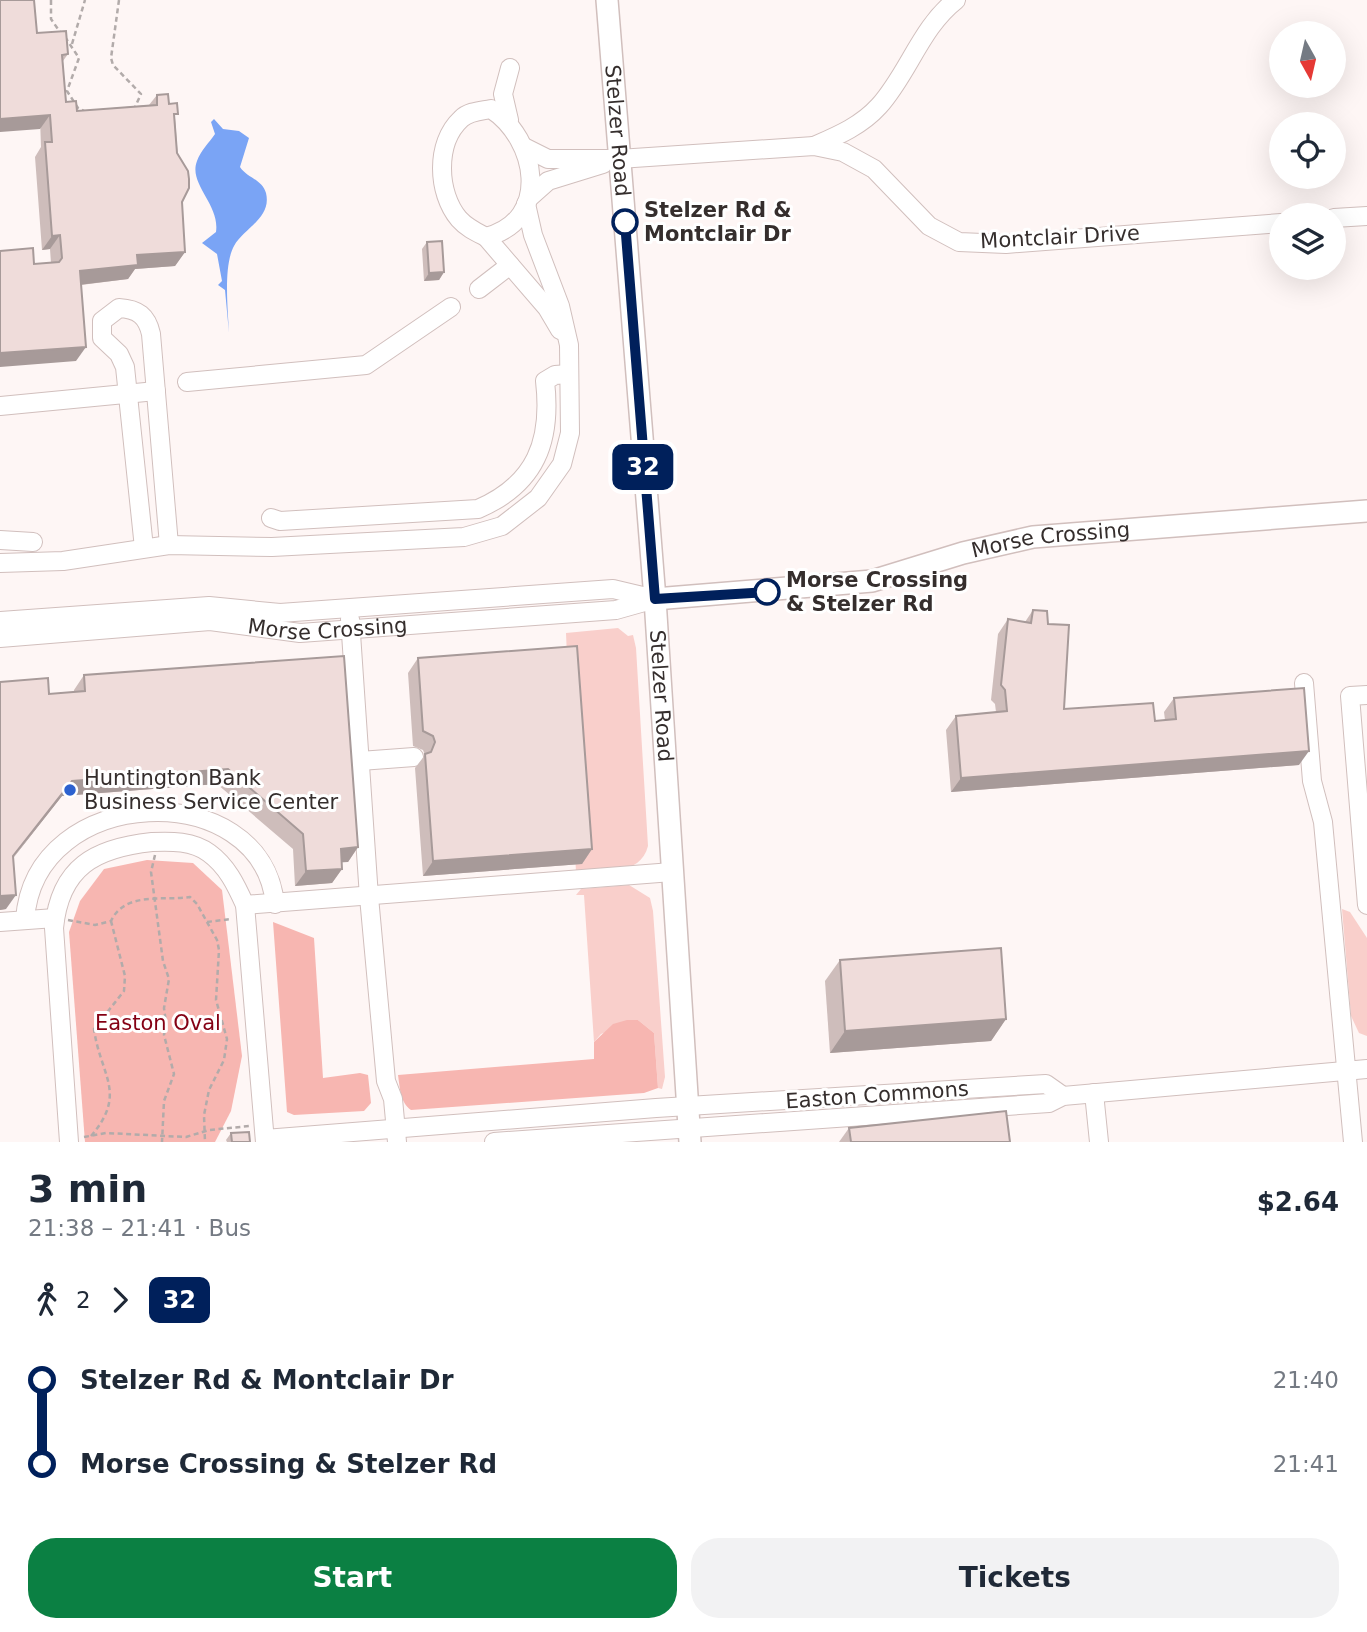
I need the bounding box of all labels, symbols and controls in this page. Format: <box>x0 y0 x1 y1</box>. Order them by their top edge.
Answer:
north arrow <box>1269 21 1346 98</box>
map controls <box>1269 21 1346 280</box>
street label: Stelzer Road <box>600 64 635 198</box>
button: locate <box>1269 112 1346 189</box>
place label: Stelzer Rd & Montclair Dr <box>644 198 792 246</box>
button: layers <box>1269 203 1346 280</box>
marker: Stelzer Rd & Montclair Dr <box>612 209 638 235</box>
street label: Montclair Drive <box>980 221 1140 253</box>
line badge: 32 <box>612 444 674 490</box>
text: 32 <box>626 453 660 481</box>
street label: Morse Crossing <box>969 517 1131 563</box>
place label: Morse Crossing & Stelzer Rd <box>786 568 968 616</box>
marker: Morse Crossing & Stelzer Rd <box>754 579 780 605</box>
street label: Morse Crossing <box>246 613 408 645</box>
street label: Stelzer Road <box>645 629 677 763</box>
place label: Huntington Bank Business Service Center <box>84 766 339 814</box>
marker: Huntington Bank Business Service Center <box>62 782 78 798</box>
park label: Easton Oval <box>95 1011 221 1035</box>
street label: Easton Commons <box>785 1077 969 1113</box>
text: 3 min <box>28 1167 147 1211</box>
text: $2.64 <box>1257 1187 1339 1217</box>
text: 21:38 – 21:41 · Bus <box>28 1215 251 1241</box>
icon: walk <box>28 1281 66 1319</box>
icon: forward <box>101 1281 139 1319</box>
text: 32 <box>163 1286 196 1314</box>
text: 2 <box>76 1287 91 1313</box>
text: Stelzer Rd & Montclair Dr <box>80 1365 453 1395</box>
text: 21:40 <box>1273 1367 1339 1393</box>
text: Morse Crossing & Stelzer Rd <box>80 1449 497 1479</box>
text: 21:41 <box>1273 1451 1339 1477</box>
button: Start <box>28 1538 677 1618</box>
button: Tickets <box>691 1538 1339 1618</box>

